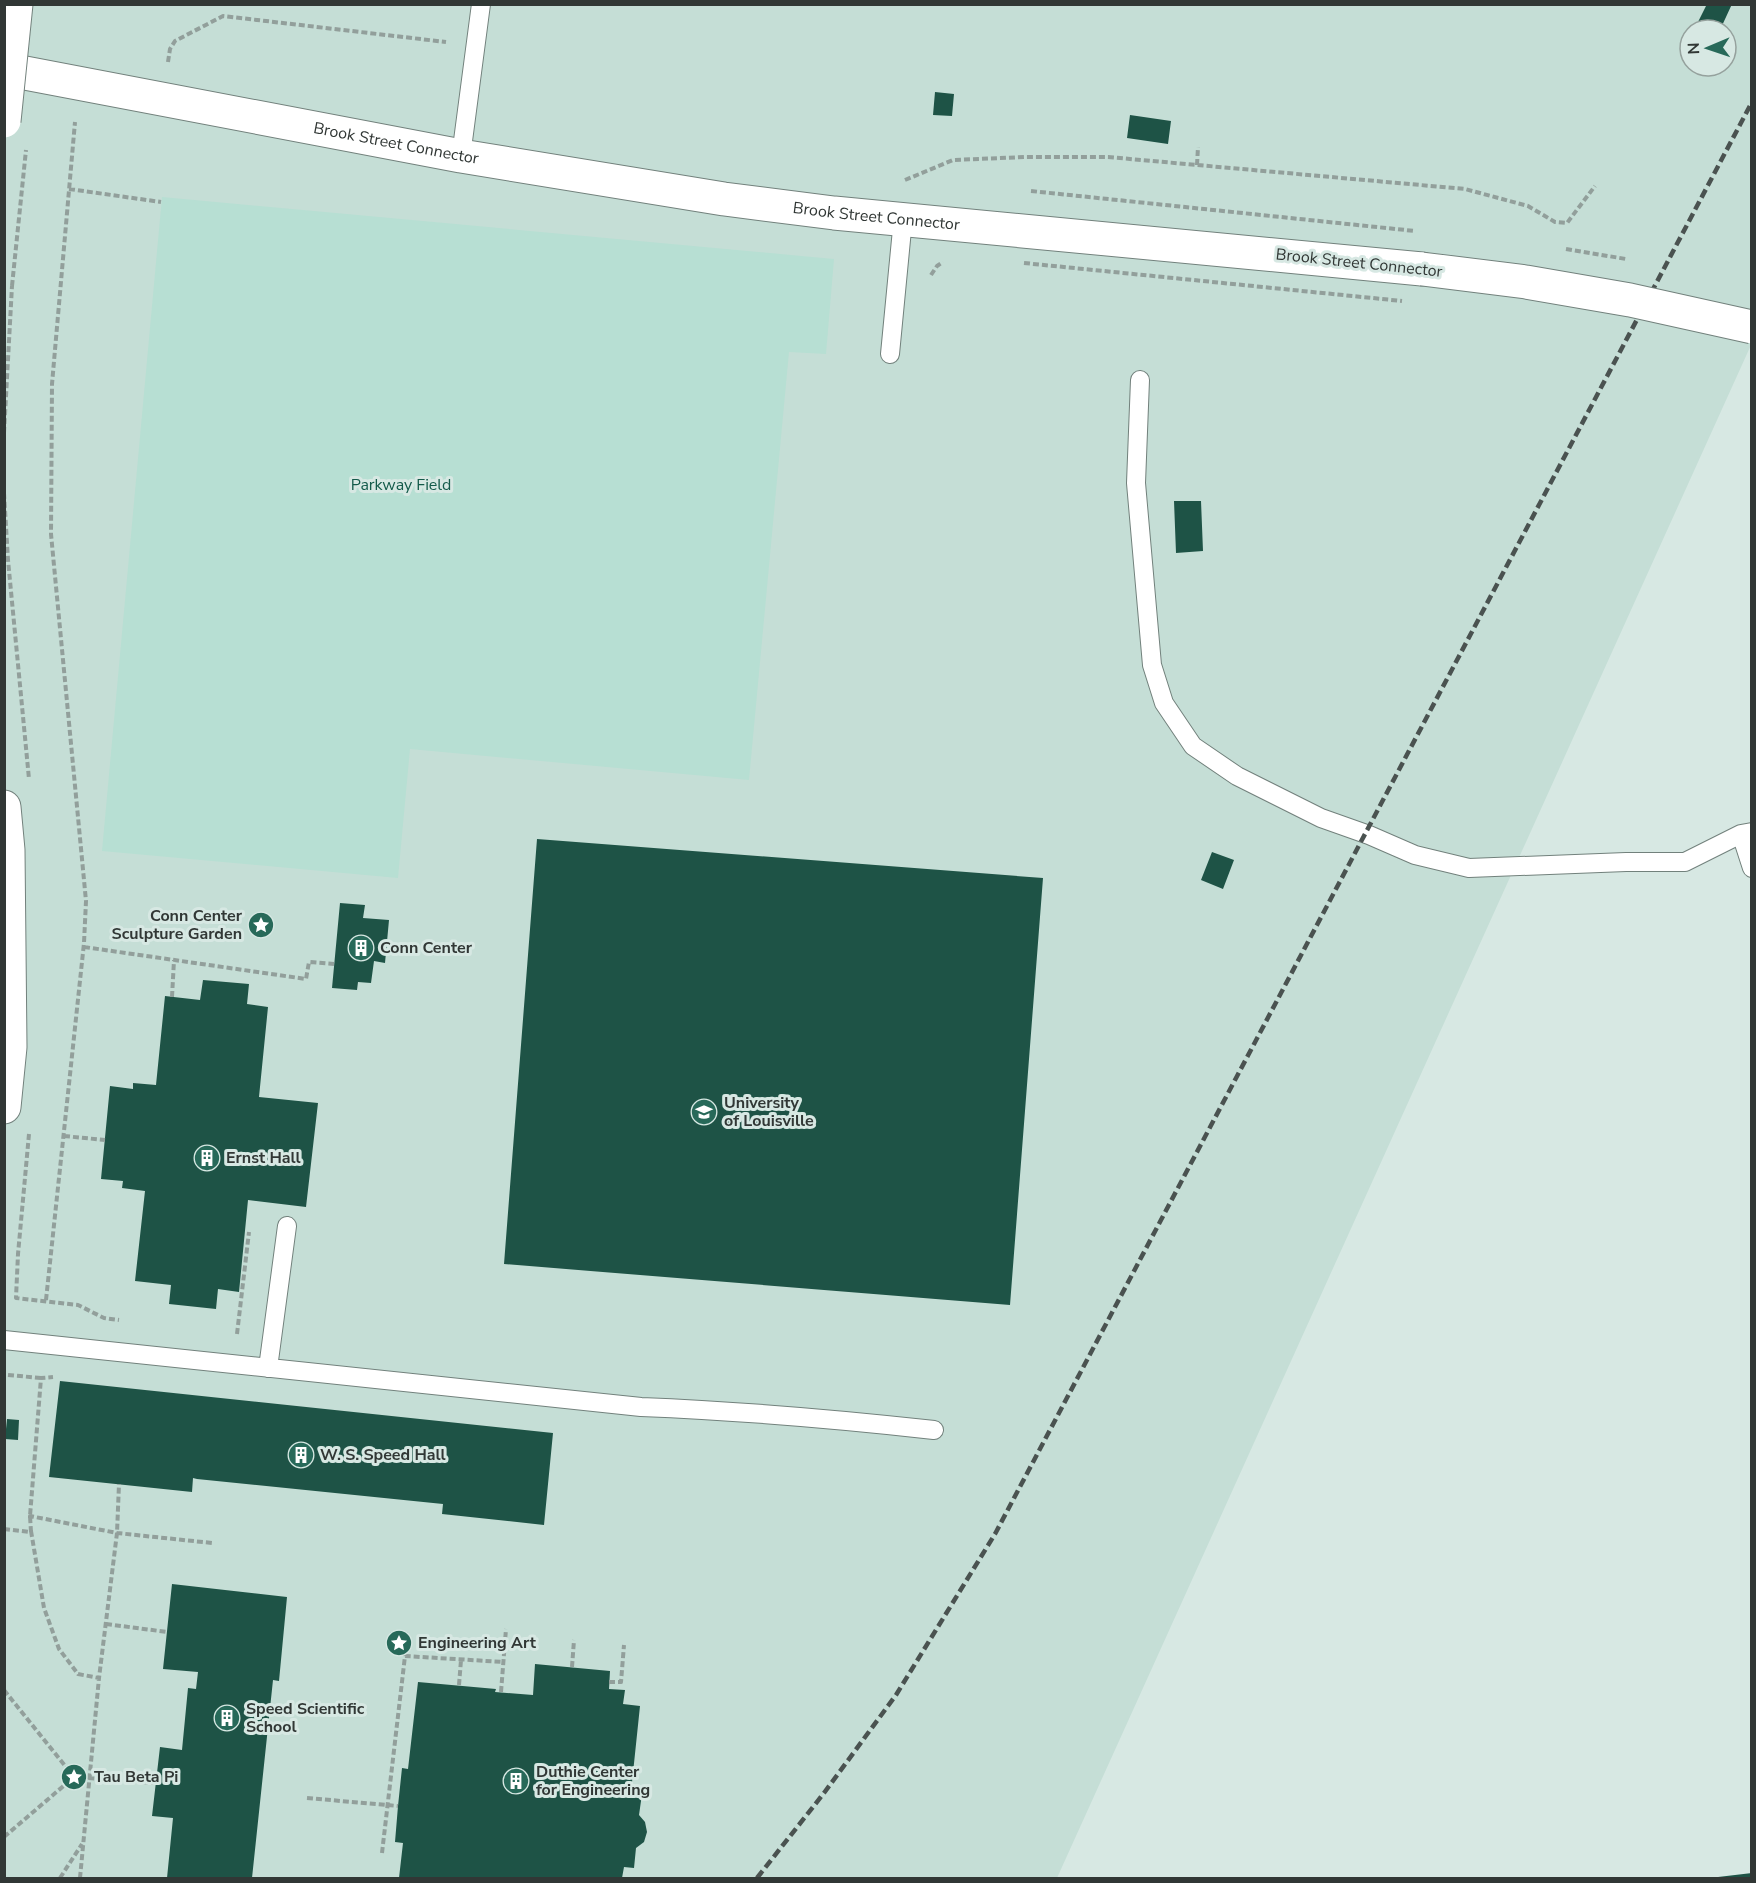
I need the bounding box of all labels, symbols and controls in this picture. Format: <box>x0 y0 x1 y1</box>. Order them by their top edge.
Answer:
north arrow <box>1678 18 1738 78</box>
text: N <box>1683 42 1705 55</box>
street label: Brook Street Connector <box>312 117 480 170</box>
street label: Brook Street Connector <box>792 197 961 236</box>
street label: Brook Street Connector <box>1275 243 1444 283</box>
park label: Parkway Field <box>351 474 451 496</box>
place label: Conn Center Sculpture Garden <box>112 905 243 945</box>
place icon: Conn Center Sculpture Garden <box>246 910 276 940</box>
building icon: Conn Center <box>346 933 376 963</box>
place label: Conn Center <box>380 937 473 959</box>
place label: University of Louisville <box>724 1092 814 1132</box>
school or university icon: University of Louisville <box>689 1097 719 1127</box>
building icon: Ernst Hall <box>192 1143 222 1173</box>
place label: Ernst Hall <box>226 1147 301 1169</box>
building icon: W. S. Speed Hall <box>286 1440 316 1470</box>
place label: W. S. Speed Hall <box>320 1444 446 1466</box>
place icon: Engineering Art <box>384 1628 414 1658</box>
place label: Engineering Art <box>418 1632 537 1654</box>
place label: Speed Scientific School <box>246 1698 365 1738</box>
building icon: Speed Scientific School <box>212 1703 242 1733</box>
place label: Duthie Center for Engineering <box>536 1761 650 1801</box>
place icon: Tau Beta Pi <box>59 1762 89 1792</box>
place label: Tau Beta Pi <box>94 1766 178 1788</box>
building icon: Duthie Center for Engineering <box>501 1766 531 1796</box>

